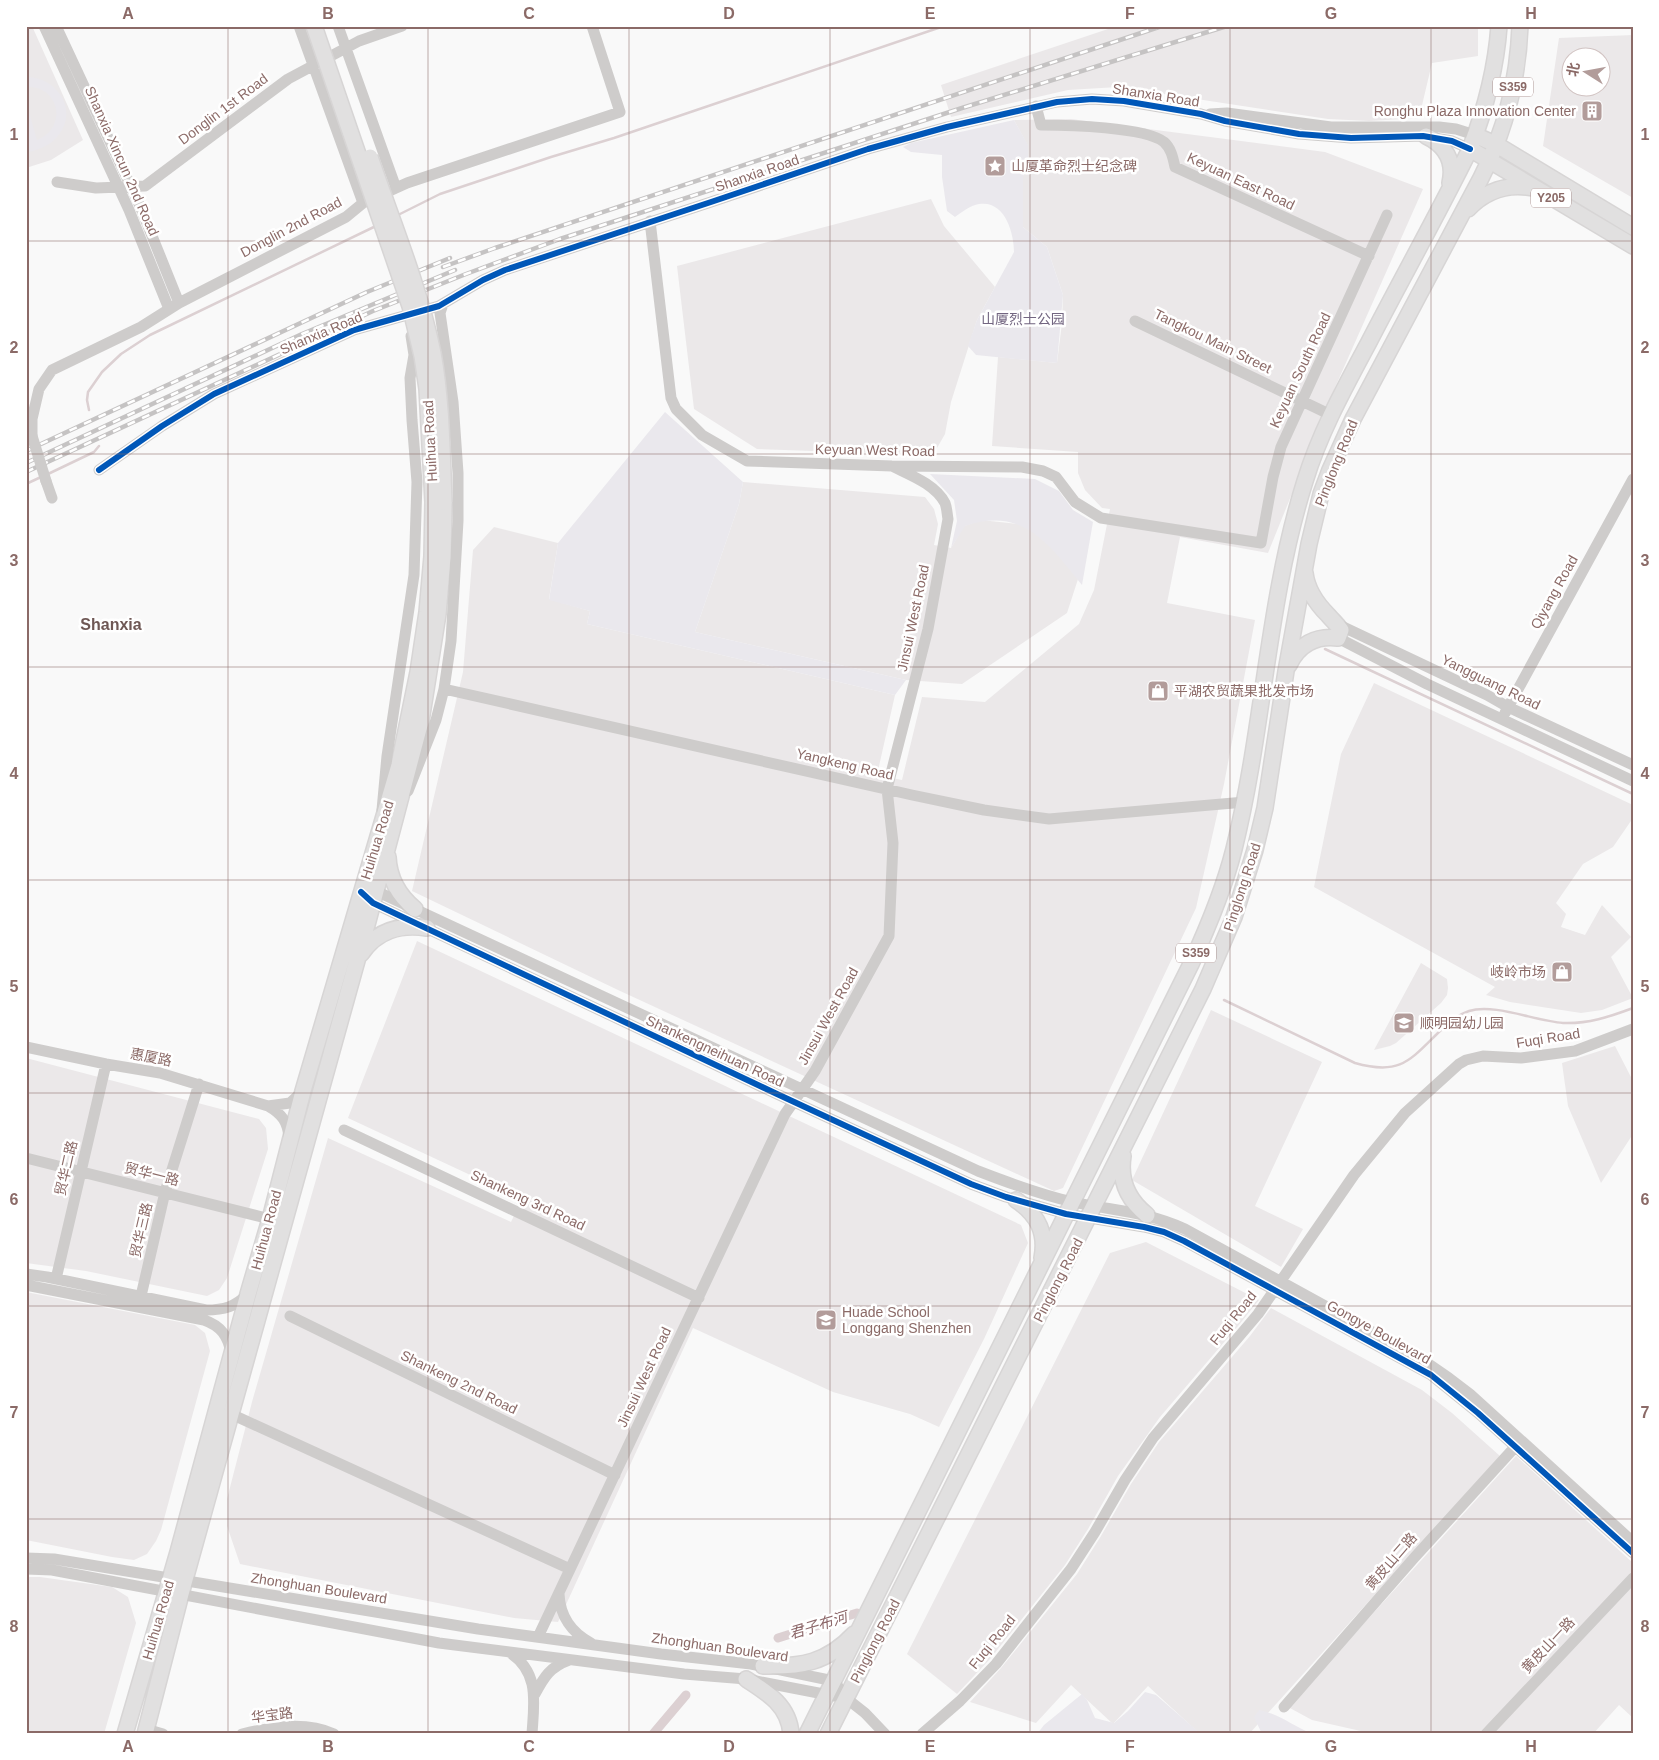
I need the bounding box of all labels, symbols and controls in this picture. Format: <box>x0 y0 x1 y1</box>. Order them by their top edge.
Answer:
text: A <box>122 5 134 22</box>
text: B <box>322 5 334 22</box>
text: C <box>523 5 535 22</box>
text: D <box>723 5 735 22</box>
text: E <box>925 5 936 22</box>
text: F <box>1125 5 1135 22</box>
text: G <box>1325 5 1337 22</box>
text: H <box>1525 5 1537 22</box>
north arrow <box>1562 48 1612 98</box>
text: 北 <box>1564 61 1582 78</box>
street label: Donglin 1st Road <box>175 70 271 148</box>
road number: S359 <box>1493 77 1533 96</box>
street label: Shanxia Road <box>1111 80 1201 110</box>
street label: Shanxia Xincun 2nd Road <box>82 84 162 238</box>
building icon: Ronghu Plaza Innovation Center <box>1580 99 1604 123</box>
place label: Ronghu Plaza Innovation Center <box>1374 103 1576 119</box>
text: 1 <box>10 126 19 143</box>
text: 1 <box>1641 126 1650 143</box>
street label: Keyuan East Road <box>1185 149 1297 213</box>
street label: Shanxia Road <box>713 151 801 195</box>
place icon: 山厦革命烈士纪念碑 <box>983 154 1007 178</box>
place label: 山厦革命烈士纪念碑 <box>1011 158 1137 174</box>
road number: Y205 <box>1531 188 1571 208</box>
street label: Donglin 2nd Road <box>238 194 344 260</box>
street label: Tangkou Main Street <box>1152 306 1274 376</box>
street label: Shanxia Road <box>277 308 365 358</box>
street label: Keyuan South Road <box>1266 310 1334 430</box>
park label: 山厦烈士公园 <box>981 311 1065 327</box>
text: 2 <box>10 339 19 356</box>
text: 2 <box>1641 339 1650 356</box>
street label: Huihua Road <box>420 400 440 482</box>
street label: Pinglong Road <box>1311 417 1361 509</box>
street label: Keyuan West Road <box>815 441 935 459</box>
text: 3 <box>10 552 19 569</box>
street label: Qiyang Road <box>1527 552 1581 632</box>
text: 3 <box>1641 552 1650 569</box>
street label: Jinsui West Road <box>894 563 932 673</box>
district label: Shanxia <box>80 616 142 633</box>
street label: Yangguang Road <box>1439 651 1543 713</box>
shop icon: 平湖农贸蔬果批发市场 <box>1146 679 1170 703</box>
place label: 平湖农贸蔬果批发市场 <box>1174 683 1314 699</box>
street label: Yangkeng Road <box>795 745 895 783</box>
text: 4 <box>10 765 19 782</box>
text: 4 <box>1641 765 1650 782</box>
street label: Huihua Road <box>357 799 397 881</box>
street label: Pinglong Road <box>1220 841 1264 933</box>
road number: S359 <box>1176 944 1216 962</box>
shop icon: 岐岭市场 <box>1550 960 1574 984</box>
place label: 岐岭市场 <box>1490 964 1546 980</box>
street label: Jinsui West Road <box>795 965 861 1067</box>
text: 5 <box>10 978 19 995</box>
text: 5 <box>1641 978 1650 995</box>
school or university icon: 顺明园幼儿园 <box>1392 1011 1416 1035</box>
street label: Shankengneihuan Road <box>644 1012 786 1090</box>
place label: 顺明园幼儿园 <box>1420 1015 1504 1031</box>
street label: Fuqi Road <box>1515 1025 1581 1051</box>
street label: 惠厦路 <box>129 1045 173 1069</box>
street label: 贸华二路 <box>52 1139 80 1197</box>
street label: 贸华一路 <box>123 1159 181 1189</box>
street label: Shankeng 3rd Road <box>468 1166 588 1234</box>
street label: Huihua Road <box>248 1188 284 1272</box>
text: 6 <box>10 1191 19 1208</box>
text: 6 <box>1641 1191 1650 1208</box>
street label: 贸华三路 <box>127 1201 155 1259</box>
street label: Pinglong Road <box>1030 1235 1086 1325</box>
street label: Fuqi Road <box>1206 1288 1260 1348</box>
street label: Gongye Boulevard <box>1324 1297 1434 1367</box>
place label: Huade School Longgang Shenzhen <box>842 1304 971 1336</box>
school or university icon: Huade School Longgang Shenzhen <box>814 1308 838 1332</box>
street label: Jinsui West Road <box>614 1324 674 1430</box>
street label: Shankeng 2nd Road <box>398 1347 520 1417</box>
text: 7 <box>10 1404 19 1421</box>
text: 7 <box>1641 1404 1650 1421</box>
street label: 黄皮山二路 <box>1362 1529 1420 1593</box>
street label: Zhonghuan Boulevard <box>250 1569 388 1607</box>
street label: Huihua Road <box>139 1579 177 1661</box>
street label: Pinglong Road <box>847 1596 903 1686</box>
water label: 君子布河 <box>787 1607 852 1642</box>
street label: Fuqi Road <box>965 1612 1019 1672</box>
street label: 黄皮山一路 <box>1518 1614 1578 1676</box>
text: 8 <box>10 1618 19 1635</box>
text: 8 <box>1641 1618 1650 1635</box>
street label: Zhonghuan Boulevard <box>651 1629 789 1665</box>
street label: 华宝路 <box>250 1705 294 1725</box>
text: A <box>122 1738 134 1755</box>
text: B <box>322 1738 334 1755</box>
text: C <box>523 1738 535 1755</box>
text: D <box>723 1738 735 1755</box>
text: E <box>925 1738 936 1755</box>
text: F <box>1125 1738 1135 1755</box>
text: G <box>1325 1738 1337 1755</box>
text: H <box>1525 1738 1537 1755</box>

